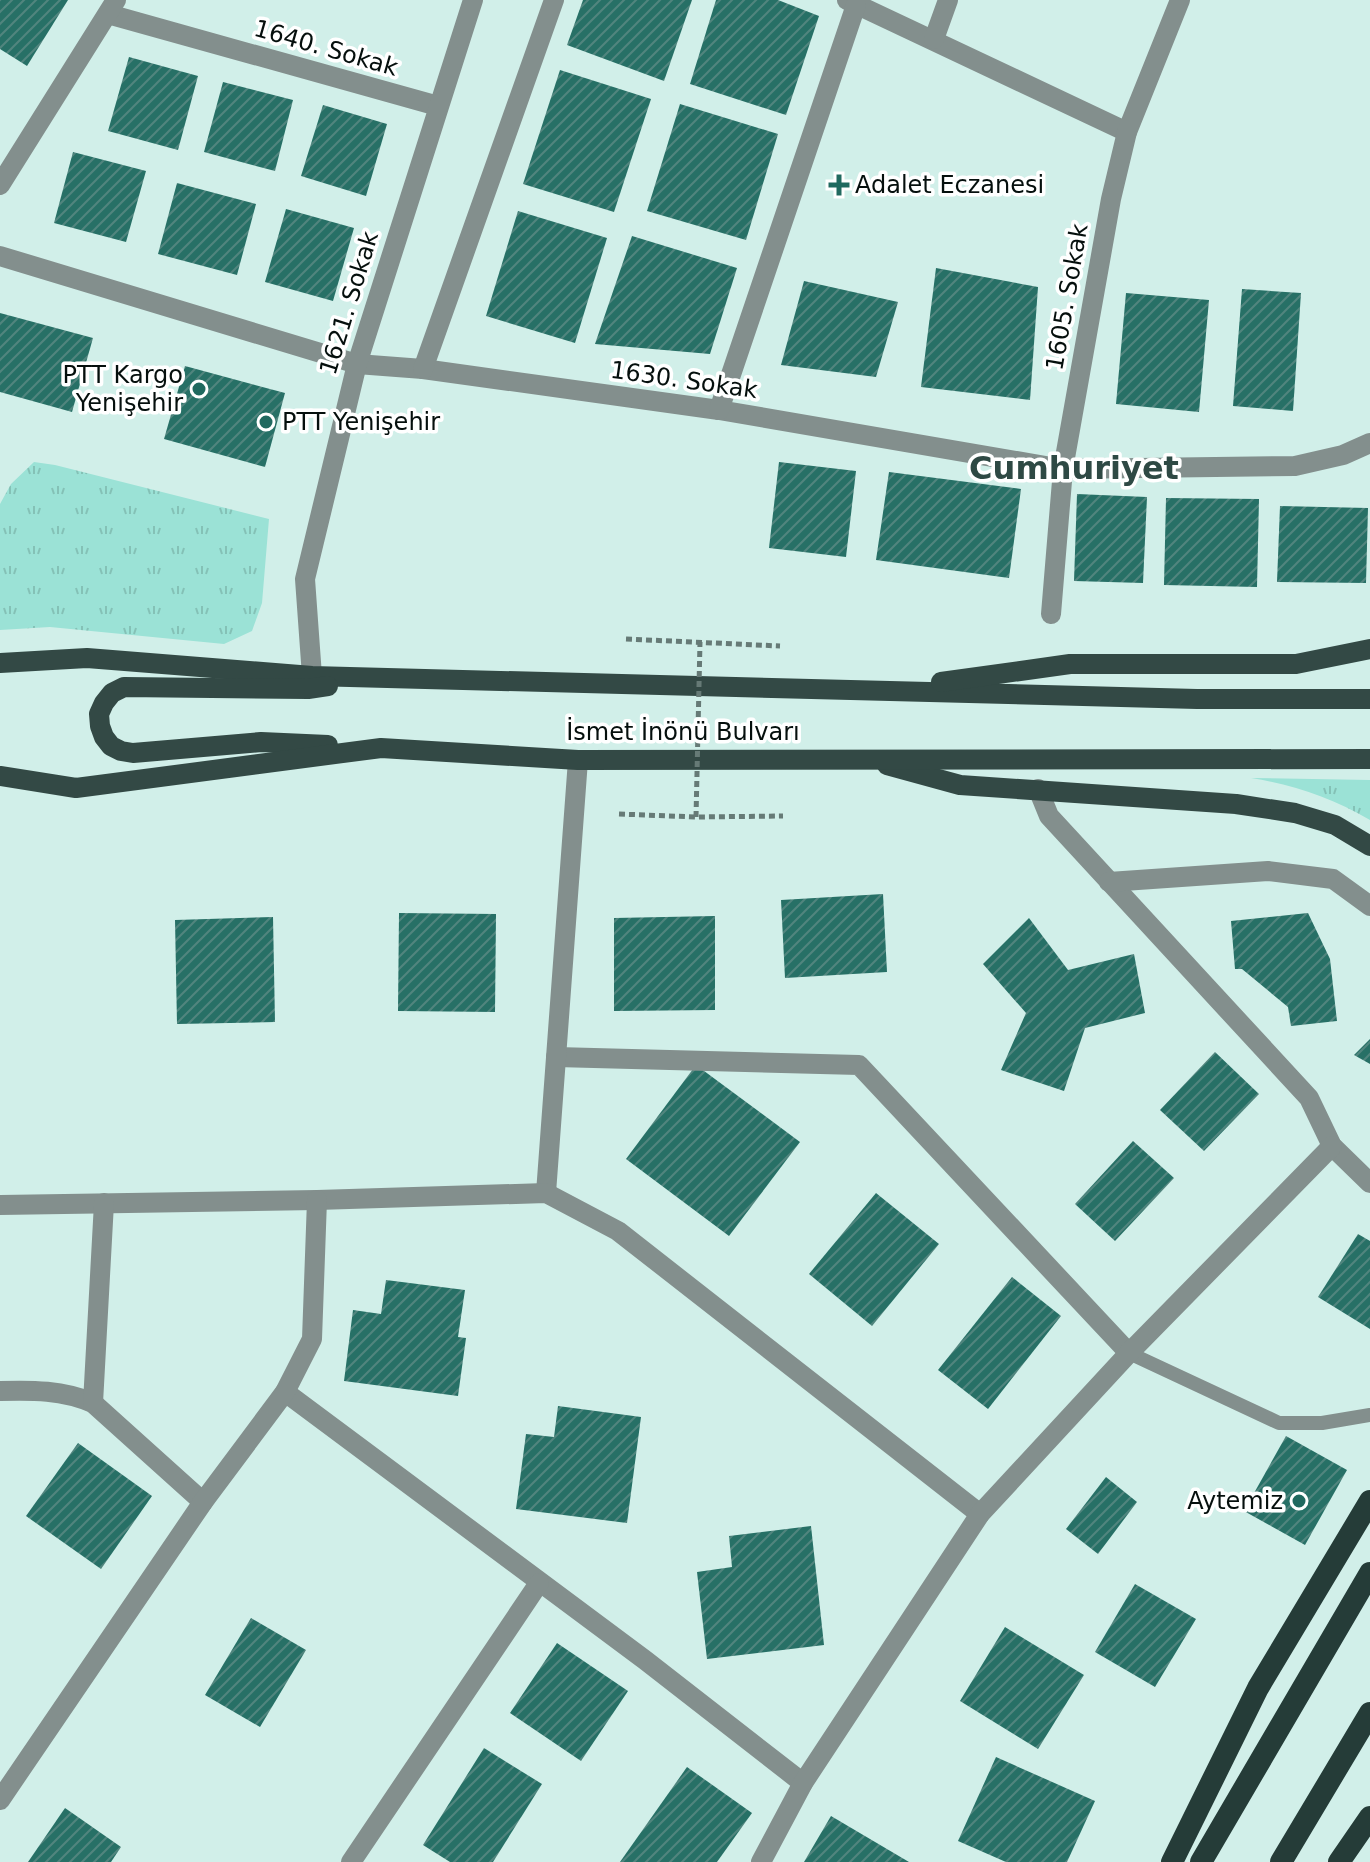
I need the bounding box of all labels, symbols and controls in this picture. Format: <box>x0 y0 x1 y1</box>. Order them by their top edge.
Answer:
street label: 1640. Sokak <box>251 14 401 82</box>
place label: Adalet Eczanesi <box>855 171 1044 199</box>
marker: Adalet Eczanesi <box>830 176 848 194</box>
street label: 1605. Sokak <box>1040 221 1094 372</box>
street label: 1621. Sokak <box>314 228 384 378</box>
street label: 1630. Sokak <box>609 356 759 404</box>
place label: PTT Kargo Yenişehir <box>63 361 183 417</box>
marker: PTT Kargo Yenişehir <box>190 380 208 398</box>
place label: PTT Yenişehir <box>282 408 440 436</box>
marker: PTT Yenişehir <box>257 413 275 431</box>
district label: Cumhuriyet <box>969 449 1179 487</box>
street label: İsmet İnönü Bulvarı <box>566 717 800 746</box>
place label: Aytemiz <box>1187 1487 1283 1515</box>
marker: Aytemiz <box>1290 1492 1308 1510</box>

